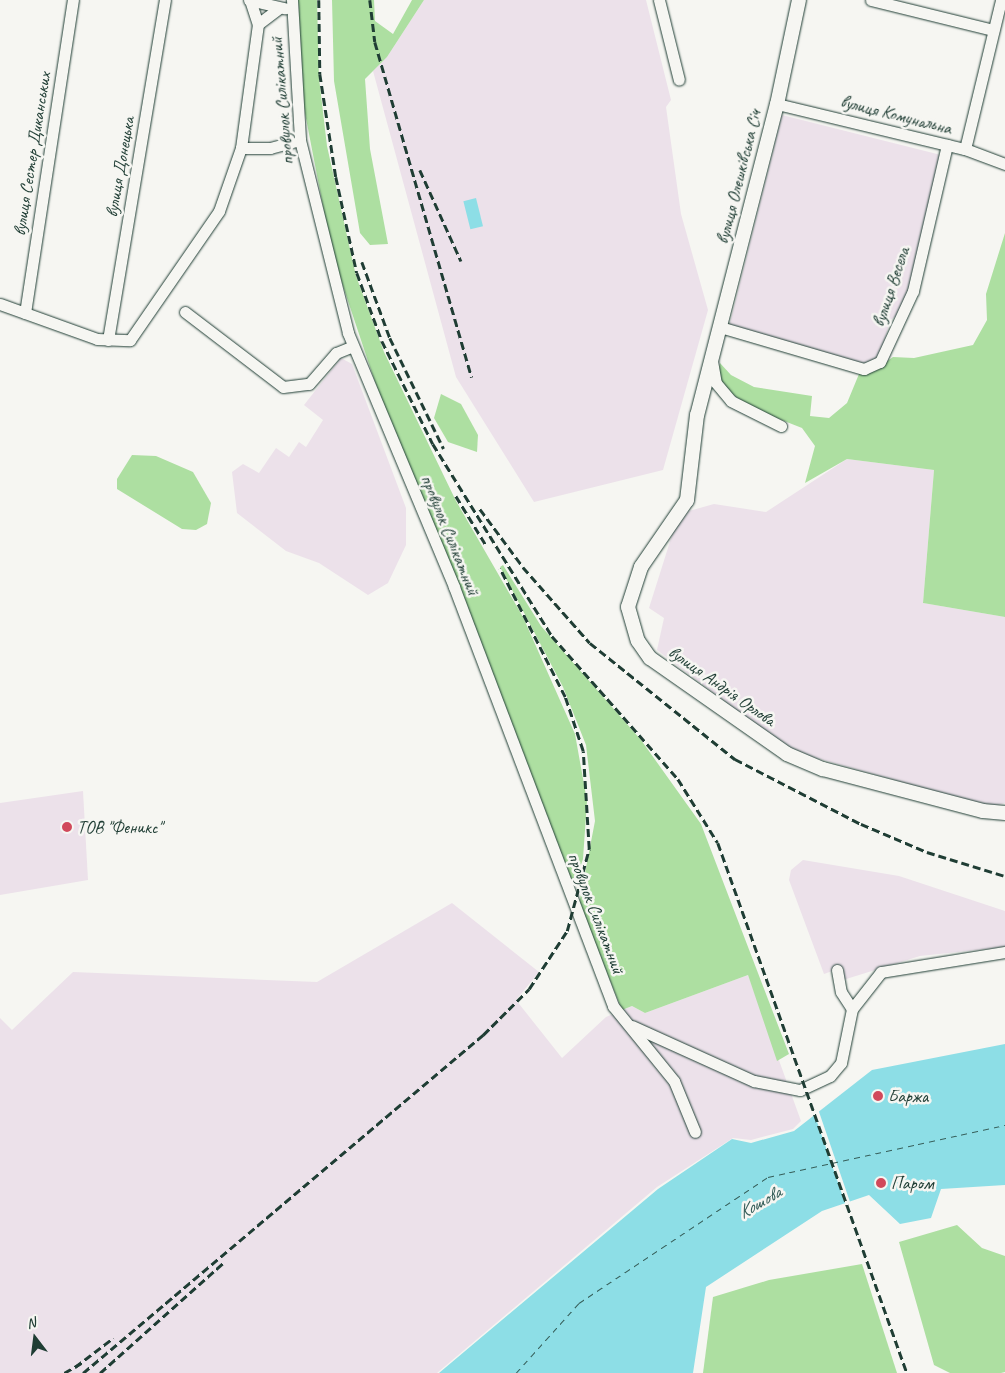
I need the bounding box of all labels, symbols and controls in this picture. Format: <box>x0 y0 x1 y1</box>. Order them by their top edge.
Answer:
street label: провулок Силікатний <box>266 36 298 166</box>
street label: вулиця Сестер Диканських <box>9 72 55 236</box>
street label: вулиця Комунальна <box>838 91 954 139</box>
street label: вулиця Олешківська Січ <box>712 108 766 246</box>
street label: вулиця Донецька <box>101 115 139 219</box>
street label: вулиця Весела <box>868 244 914 330</box>
street label: провулок Силікатний <box>416 471 484 599</box>
street label: вулиця Андрія Орлова <box>664 641 780 731</box>
place label: ТОВ "Феникс" <box>77 816 162 838</box>
marker: ТОВ "Феникс" <box>61 821 73 833</box>
street label: провулок Силікатний <box>563 849 629 977</box>
place label: Баржа <box>888 1085 928 1107</box>
marker: Баржа <box>872 1090 884 1102</box>
place label: Паром <box>891 1172 933 1194</box>
marker: Паром <box>875 1177 887 1189</box>
water label: Кошова <box>734 1182 786 1224</box>
north arrow <box>10 1313 60 1363</box>
text: N <box>25 1314 37 1332</box>

